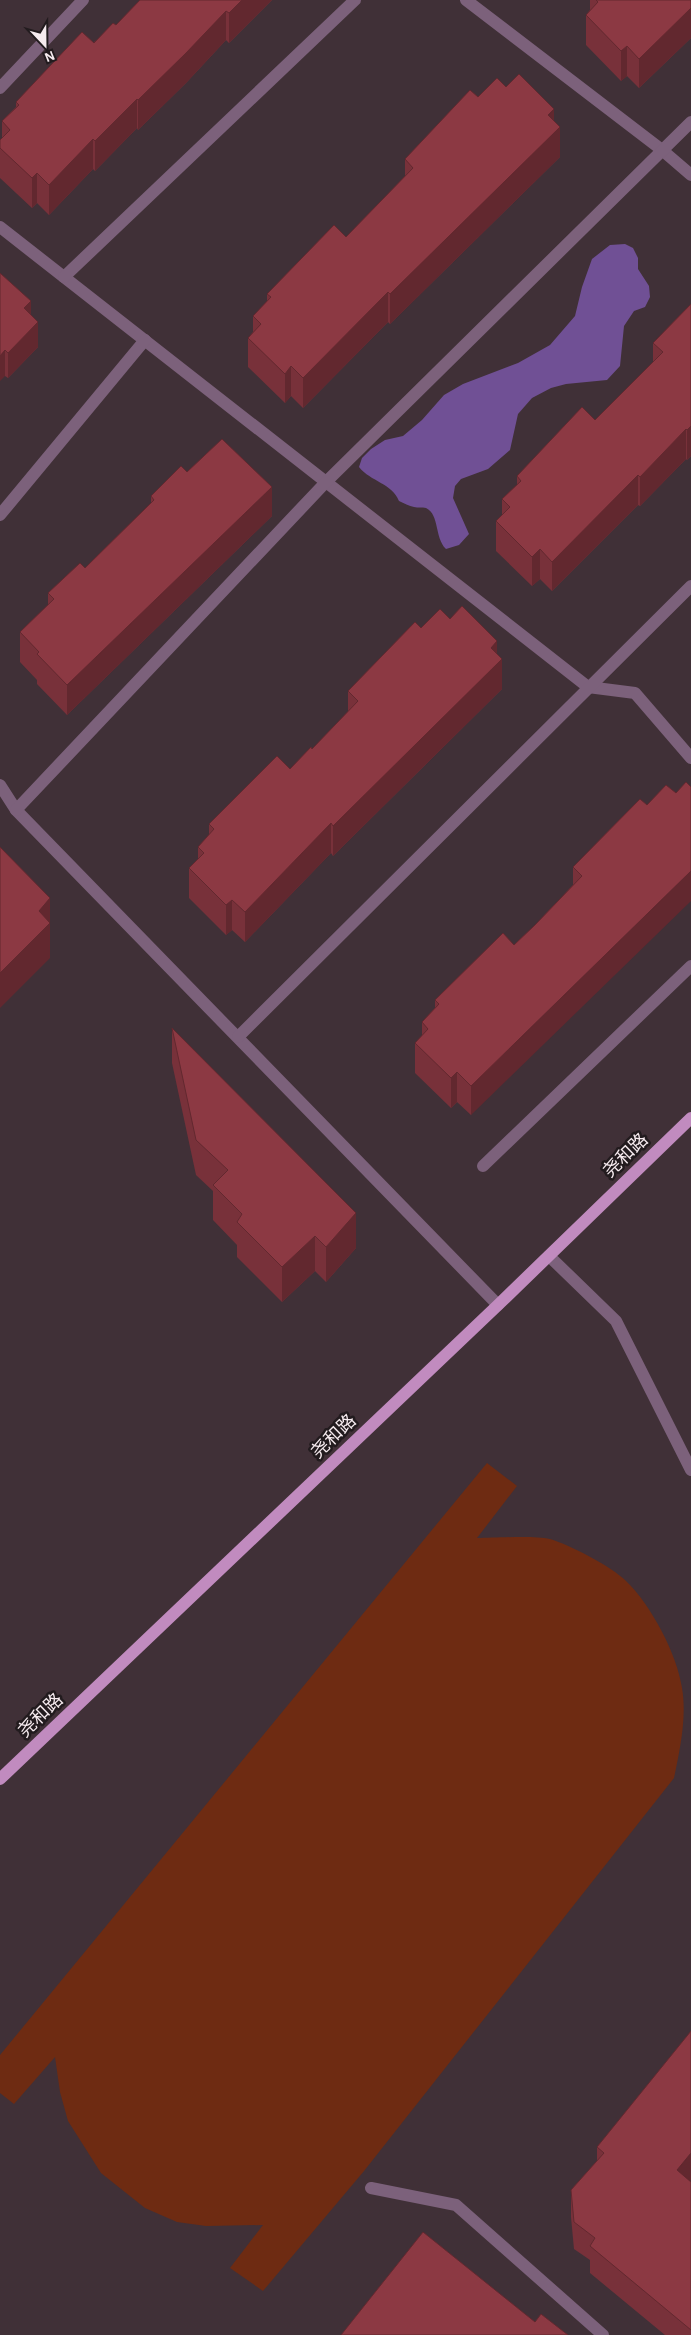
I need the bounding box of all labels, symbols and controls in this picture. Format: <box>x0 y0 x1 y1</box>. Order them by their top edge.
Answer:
north arrow <box>20 20 70 70</box>
text: N <box>42 48 57 64</box>
street label: 尧和路 <box>599 1129 652 1181</box>
street label: 尧和路 <box>307 1410 360 1462</box>
street label: 尧和路 <box>14 1689 67 1741</box>

